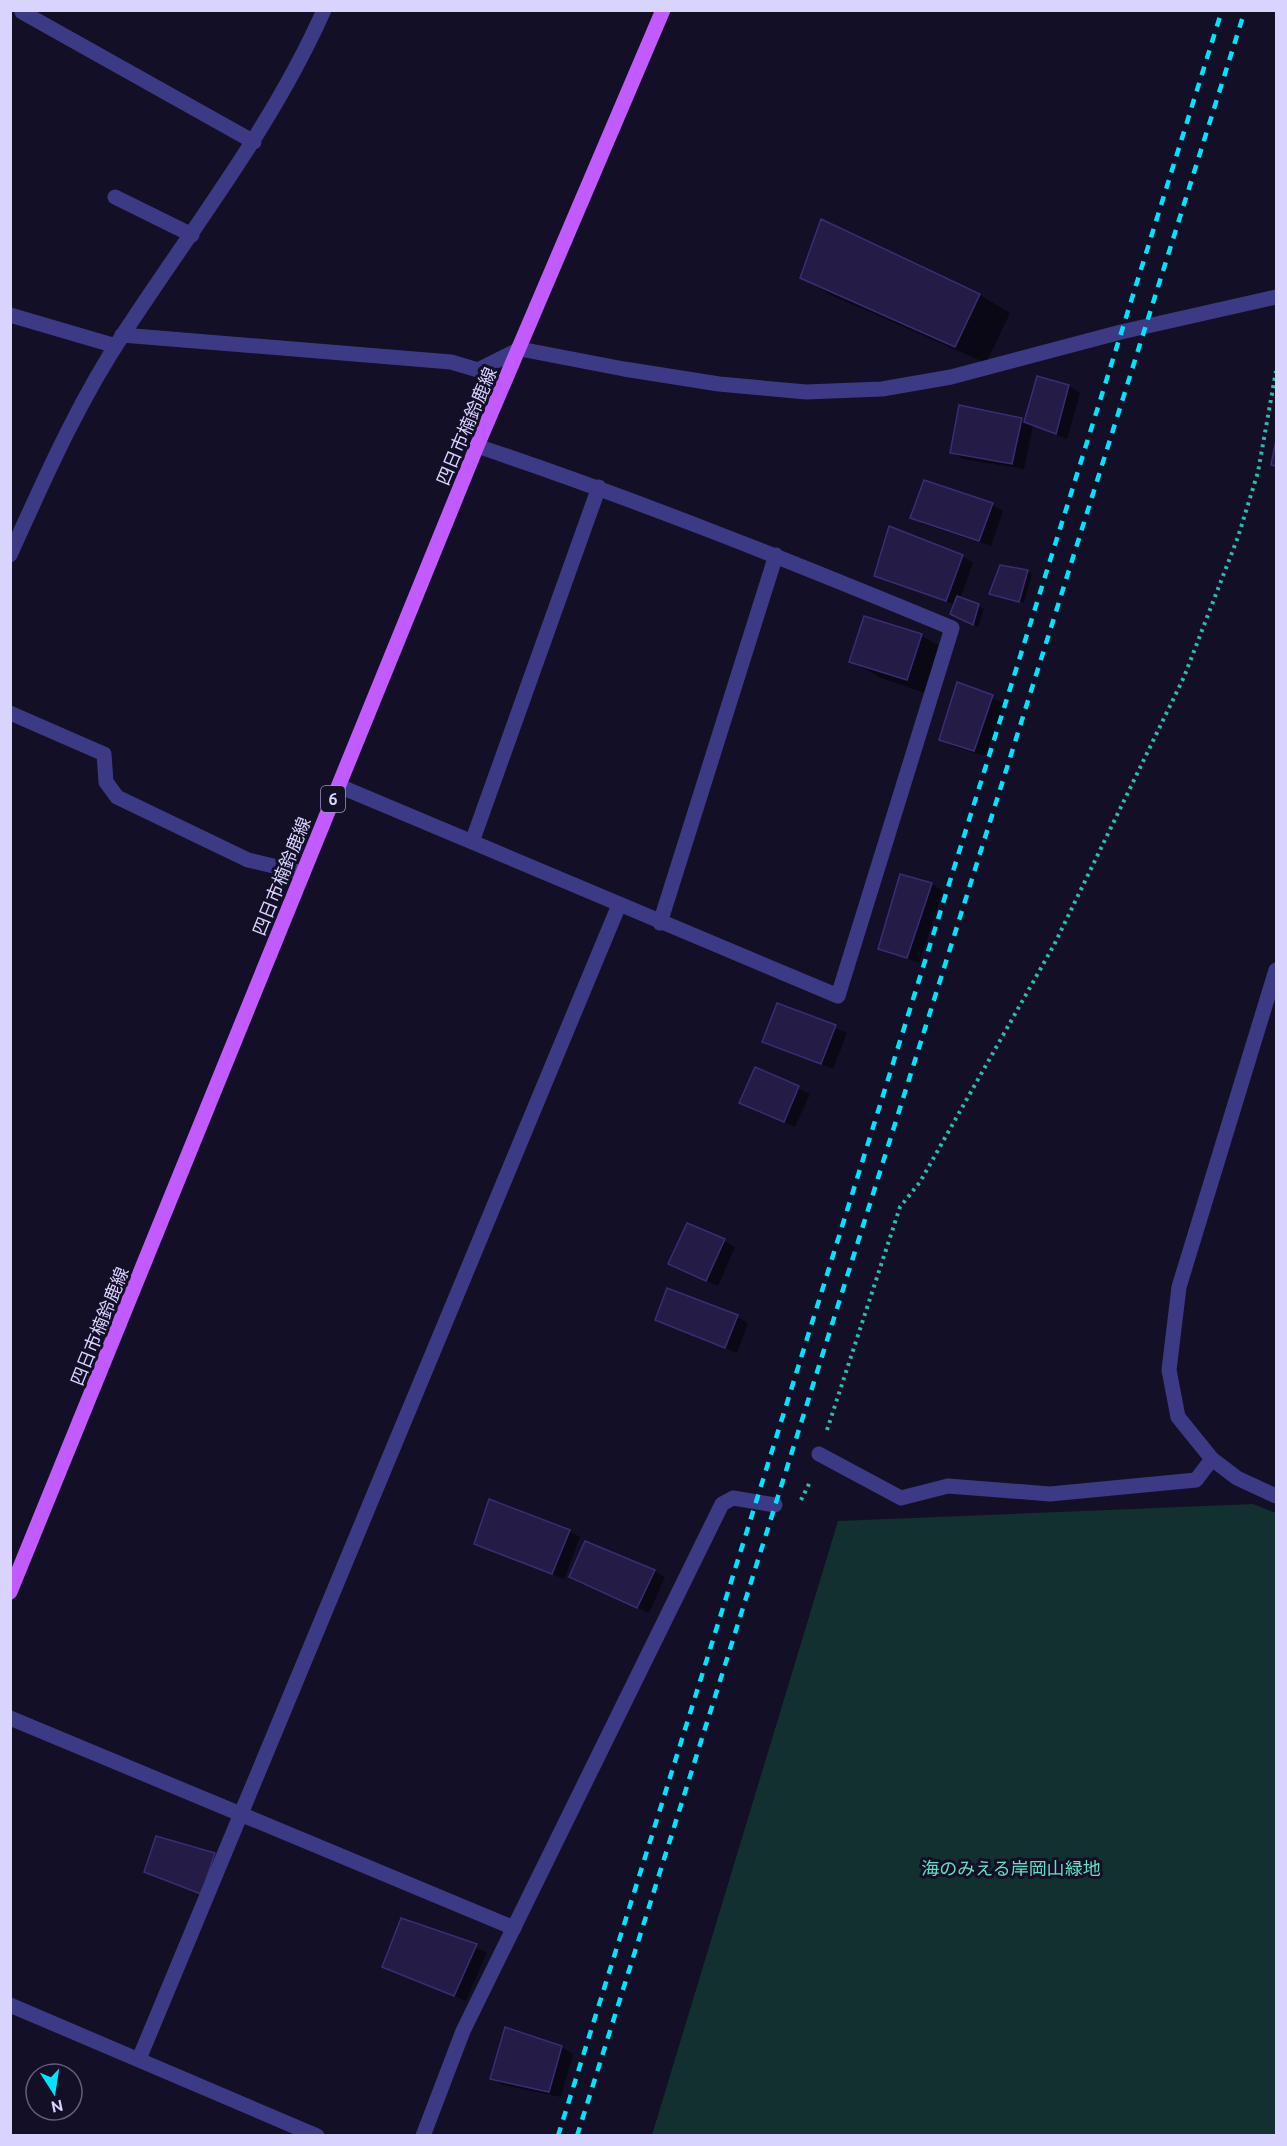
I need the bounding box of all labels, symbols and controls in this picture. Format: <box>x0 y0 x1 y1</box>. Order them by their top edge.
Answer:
street label: 四日市楠鈴鹿線 <box>432 364 500 488</box>
road number: 6 <box>321 786 345 812</box>
street label: 四日市楠鈴鹿線 <box>248 814 314 938</box>
street label: 四日市楠鈴鹿線 <box>66 1264 132 1388</box>
park label: 海のみえる岸岡山緑地 <box>921 1858 1101 1878</box>
north arrow <box>24 2062 84 2122</box>
text: N <box>49 2097 65 2117</box>

